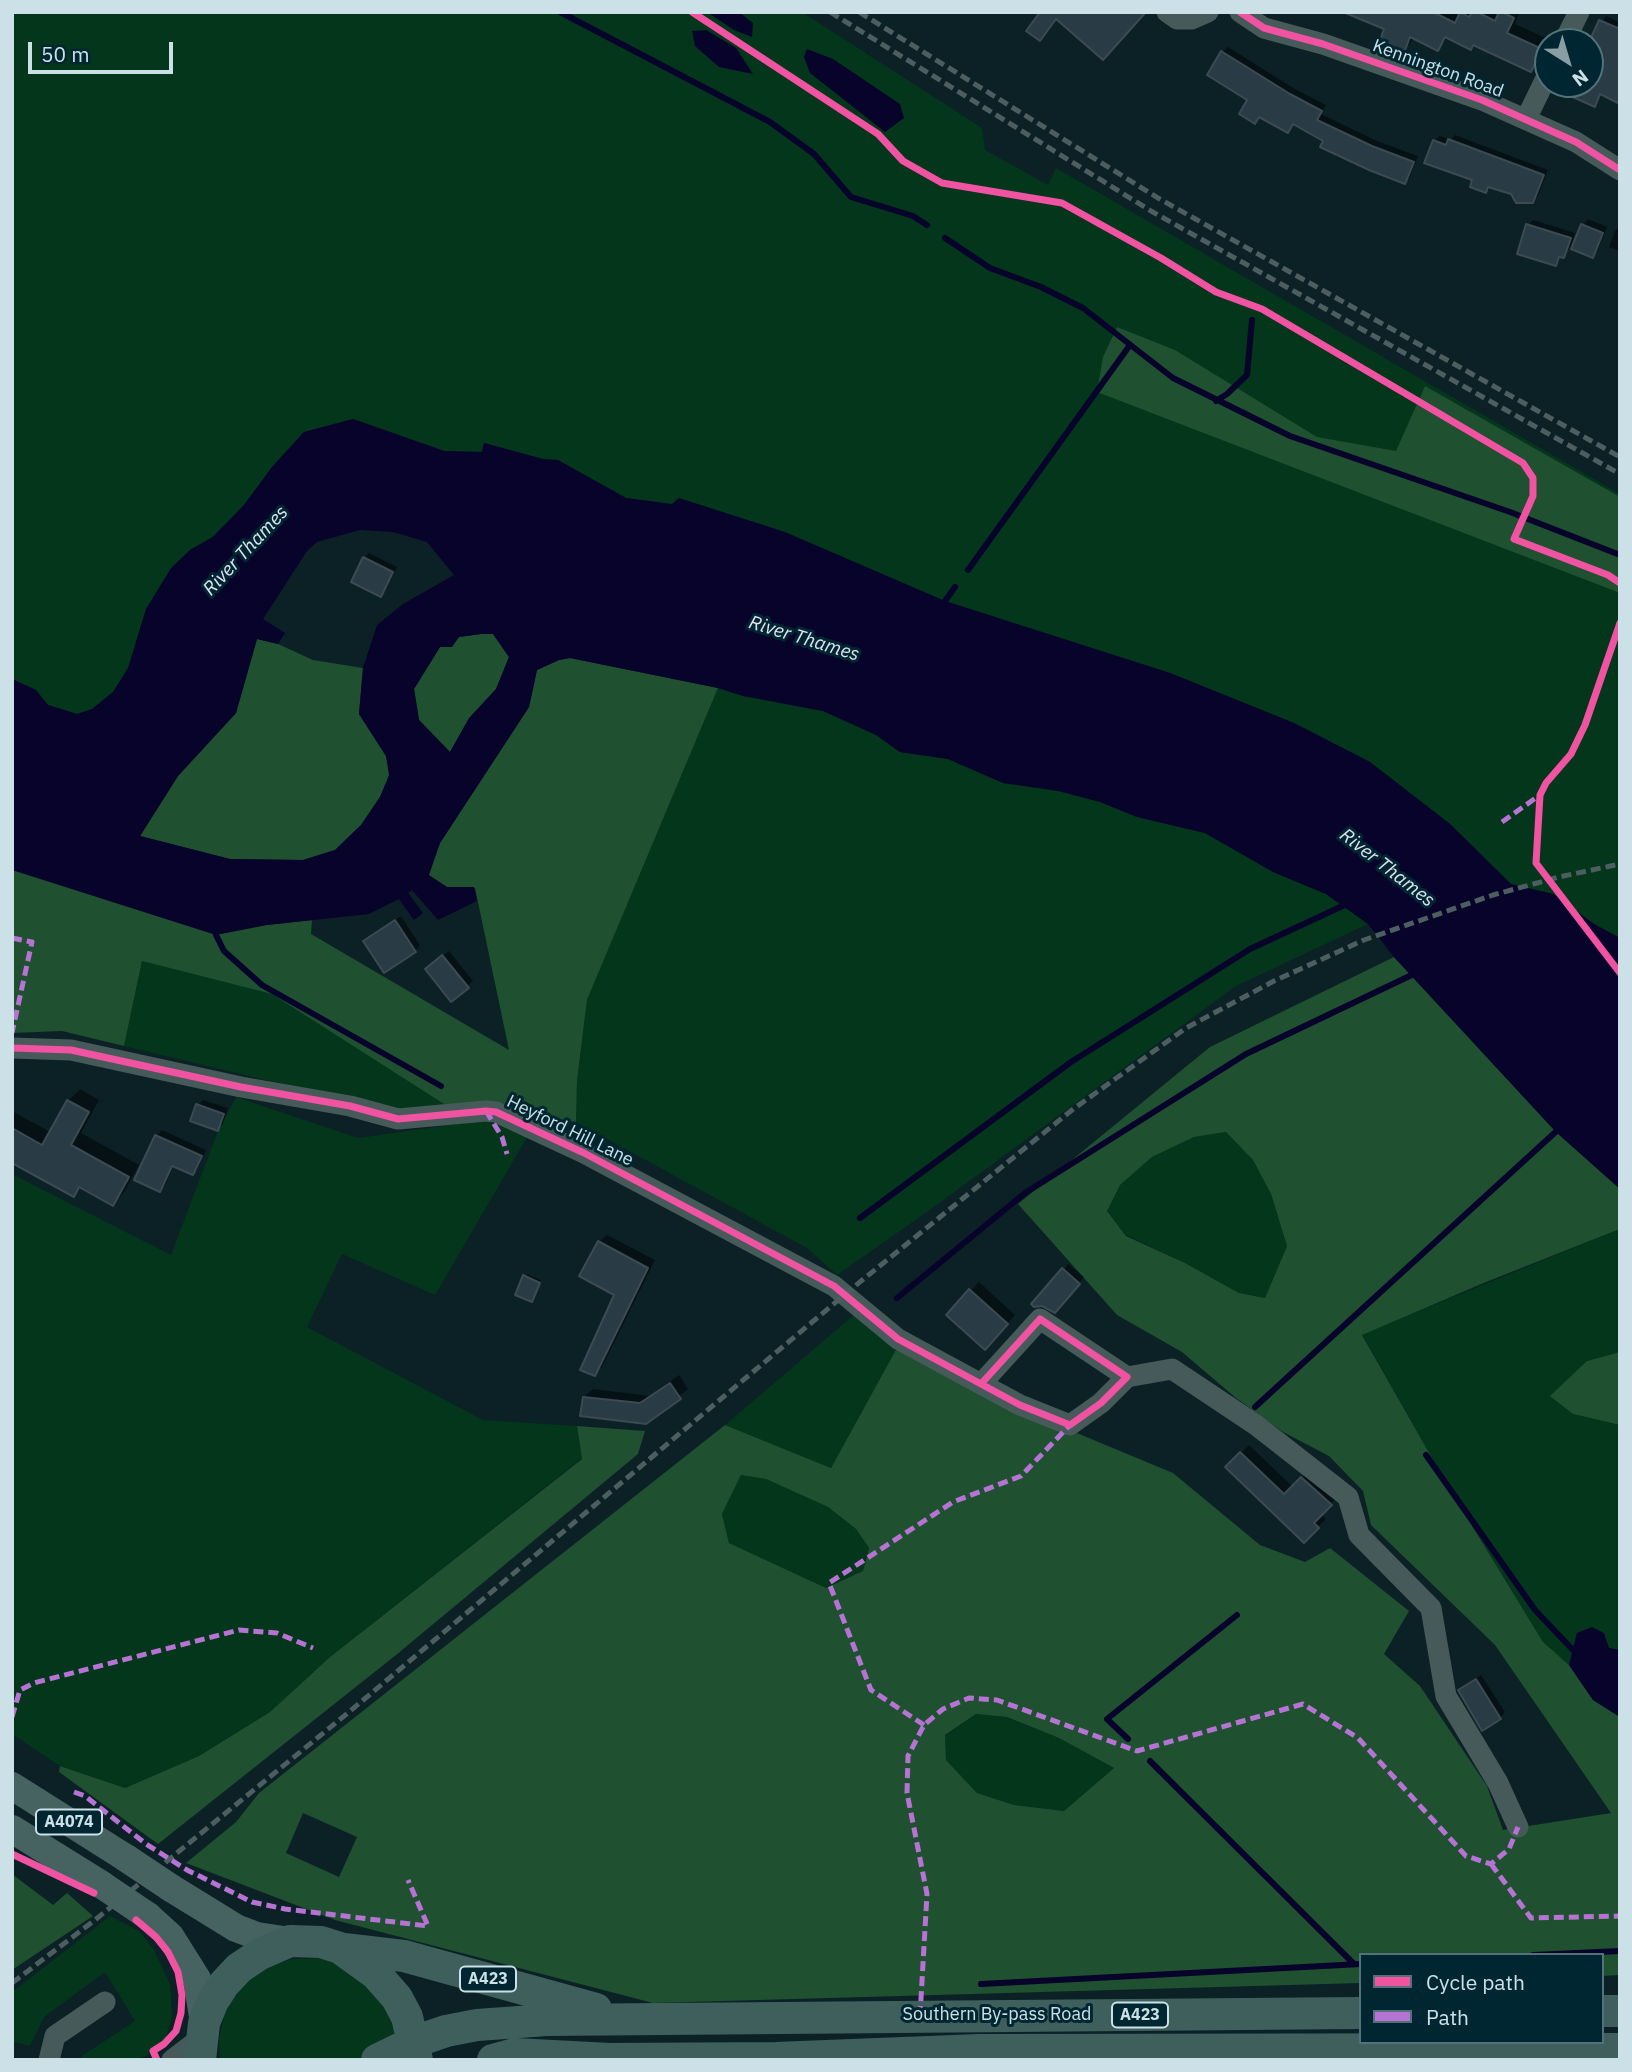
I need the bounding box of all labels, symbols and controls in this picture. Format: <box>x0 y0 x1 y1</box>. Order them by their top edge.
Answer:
scale bar <box>32 28 177 72</box>
north arrow <box>1534 28 1604 98</box>
street label: Kennington Road <box>1370 35 1506 103</box>
text: 50 m <box>41 40 90 68</box>
text: N <box>1568 64 1593 92</box>
water label: River Thames <box>199 501 293 601</box>
water label: River Thames <box>746 611 862 667</box>
water label: River Thames <box>1335 824 1439 912</box>
street label: Heyford Hill Lane <box>503 1091 637 1171</box>
road number: A4074 <box>36 1810 102 1834</box>
legend <box>1359 1953 1604 2044</box>
road number: A423 <box>460 1966 516 1992</box>
text: Cycle path <box>1426 1968 1525 1996</box>
road number: A423 <box>1112 2002 1168 2027</box>
text: Path <box>1426 2003 1469 2031</box>
street label: Southern By-pass Road <box>903 2004 1091 2026</box>

